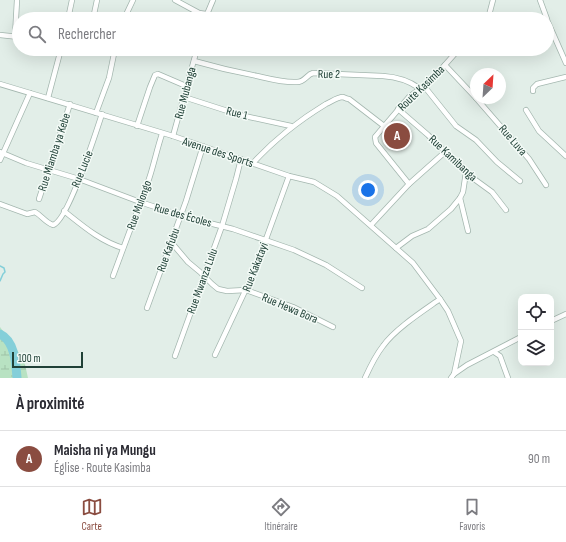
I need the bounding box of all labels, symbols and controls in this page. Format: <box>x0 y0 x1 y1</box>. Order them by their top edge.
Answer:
search box <box>12 12 554 56</box>
icon: search <box>26 23 48 45</box>
text: Rechercher <box>58 25 116 44</box>
street label: Route Kasimba <box>395 62 448 114</box>
street label: Rue Mubanga <box>171 65 200 121</box>
street label: Rue 2 <box>318 67 340 82</box>
north arrow <box>470 68 506 104</box>
street label: Rue 1 <box>225 104 250 124</box>
street label: Rue Miamba ya Kebe <box>35 111 74 193</box>
pin: A <box>384 121 410 151</box>
street label: Rue Luva <box>495 122 530 159</box>
street label: Rue Kamibanga <box>425 132 480 185</box>
street label: Avenue des Sports <box>179 134 255 171</box>
street label: Rue Lucie <box>68 148 97 190</box>
street label: Rue Mulongo <box>124 178 155 232</box>
your location <box>358 180 378 200</box>
street label: Rue des Écoles <box>152 200 213 231</box>
street label: Rue Kafubu <box>154 226 183 274</box>
street label: Rue Kakatayi <box>239 240 272 294</box>
street label: Rue Mwanza Lulu <box>184 247 221 316</box>
street label: Rue Hewa Bora <box>259 290 320 327</box>
map controls <box>518 294 554 366</box>
button: locate <box>518 294 554 330</box>
button: layers <box>518 330 554 366</box>
scale bar <box>12 350 83 369</box>
text: 100 m <box>18 352 40 365</box>
text: À proximité <box>16 394 84 414</box>
text: Maisha ni ya Mungu <box>54 441 156 460</box>
text: A <box>26 451 32 467</box>
text: 90 m <box>528 451 550 467</box>
text: Église · Route Kasimba <box>54 460 151 476</box>
tab: Carte <box>81 496 103 533</box>
tab: Itinéraire <box>264 496 298 533</box>
tab: Favoris <box>459 496 485 533</box>

